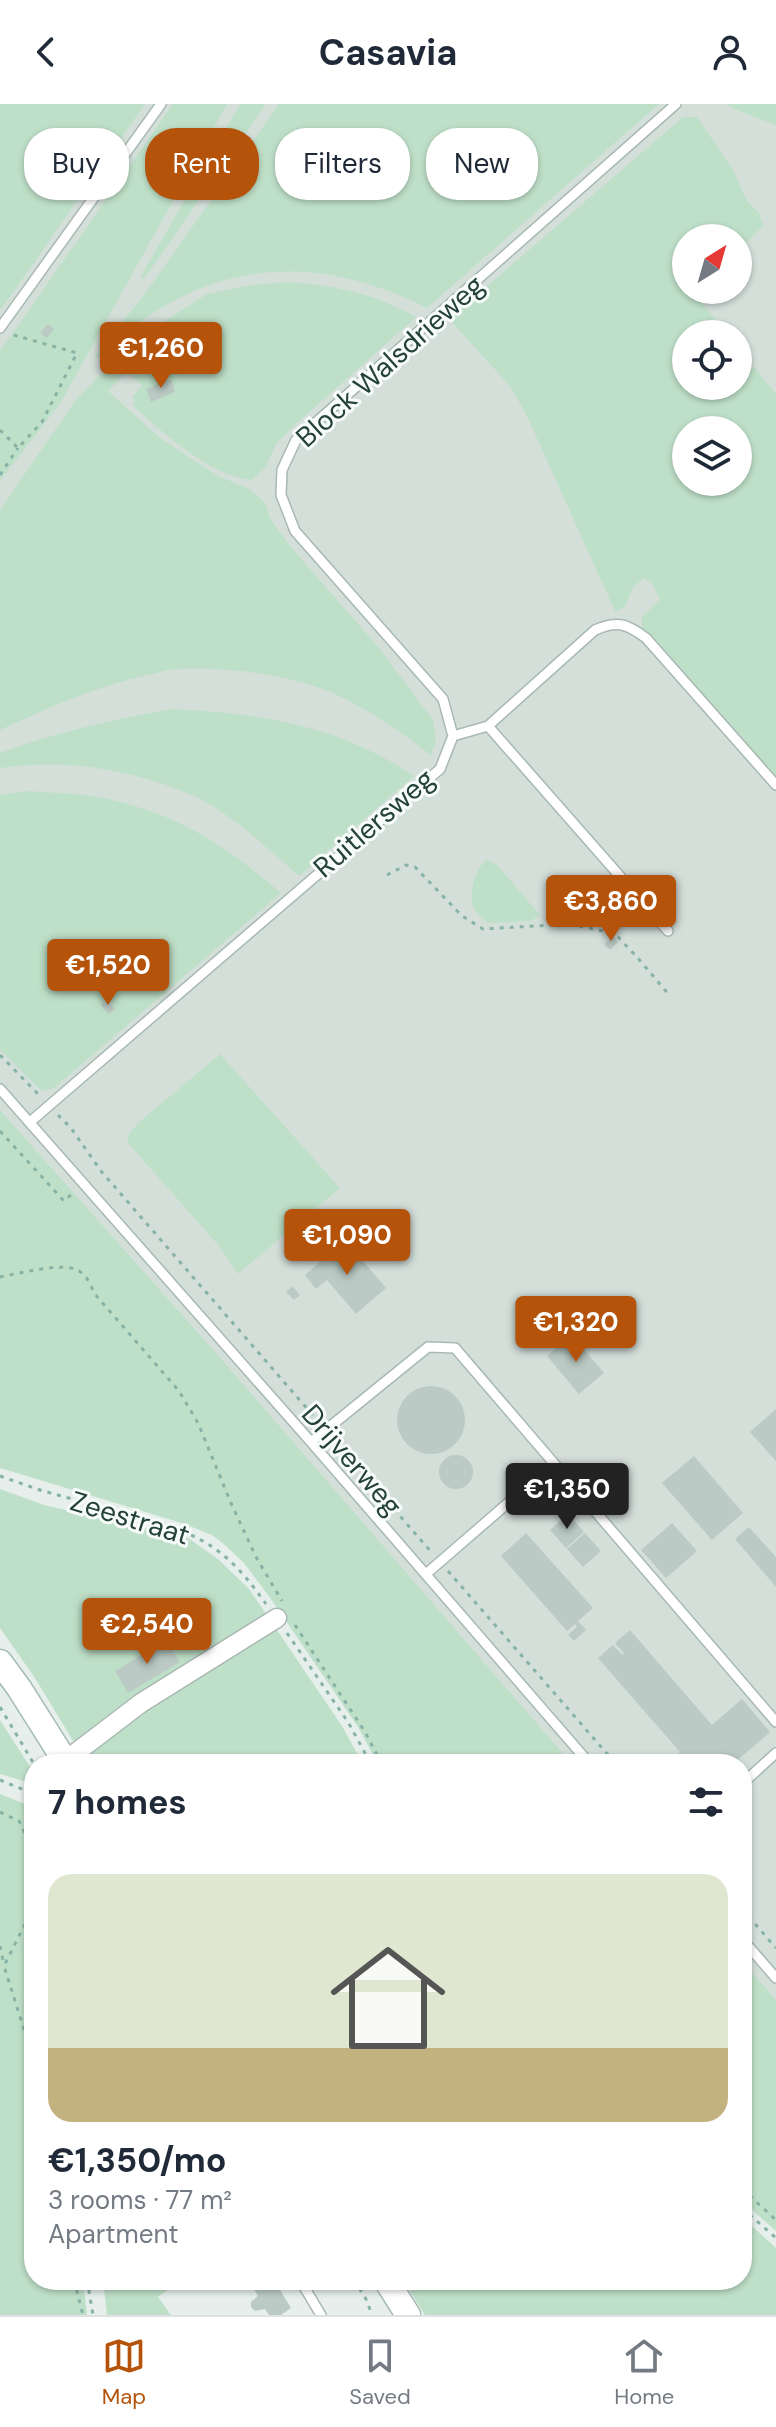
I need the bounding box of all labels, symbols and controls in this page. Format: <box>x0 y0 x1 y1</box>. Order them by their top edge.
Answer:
text: Casavia <box>319 29 457 76</box>
icon: back <box>24 30 68 74</box>
icon: person <box>708 30 752 74</box>
chip: Buy <box>24 128 129 200</box>
chip: Rent <box>145 128 259 200</box>
chip: Filters <box>275 128 410 200</box>
chip: New <box>426 128 538 200</box>
north arrow <box>672 224 752 304</box>
map controls <box>672 224 752 496</box>
street label: Block Walsdrieweg <box>288 267 492 455</box>
button: locate <box>672 320 752 400</box>
pin: €1,260 <box>96 322 226 390</box>
text: €1,260 <box>118 331 204 365</box>
button: layers <box>672 416 752 496</box>
street label: Ruitlersweg <box>306 760 442 886</box>
pin: €3,860 <box>546 875 676 943</box>
text: €3,860 <box>564 884 658 918</box>
pin: €1,520 <box>43 939 173 1007</box>
text: €1,520 <box>65 948 151 982</box>
pin: €1,090 <box>282 1209 412 1277</box>
text: €1,090 <box>302 1218 392 1252</box>
pin: €1,320 <box>511 1296 641 1364</box>
text: €1,320 <box>533 1305 619 1339</box>
street label: Drijverweg <box>294 1397 410 1523</box>
pin: €1,350 <box>502 1463 632 1531</box>
text: €1,350 <box>524 1472 610 1506</box>
street label: Zeestraat <box>66 1482 194 1554</box>
pin: €2,540 <box>82 1598 212 1666</box>
text: €2,540 <box>100 1607 194 1641</box>
text: 7 homes <box>48 1780 187 1825</box>
icon: filters <box>684 1780 728 1824</box>
icon: home <box>316 1926 460 2070</box>
text: €1,350/mo <box>48 2138 226 2183</box>
text: 3 rooms · 77 m² <box>48 2183 232 2217</box>
text: Apartment <box>48 2217 179 2251</box>
tab: Map <box>102 2334 146 2411</box>
tab: Saved <box>349 2334 411 2411</box>
tab: Home <box>614 2334 674 2411</box>

